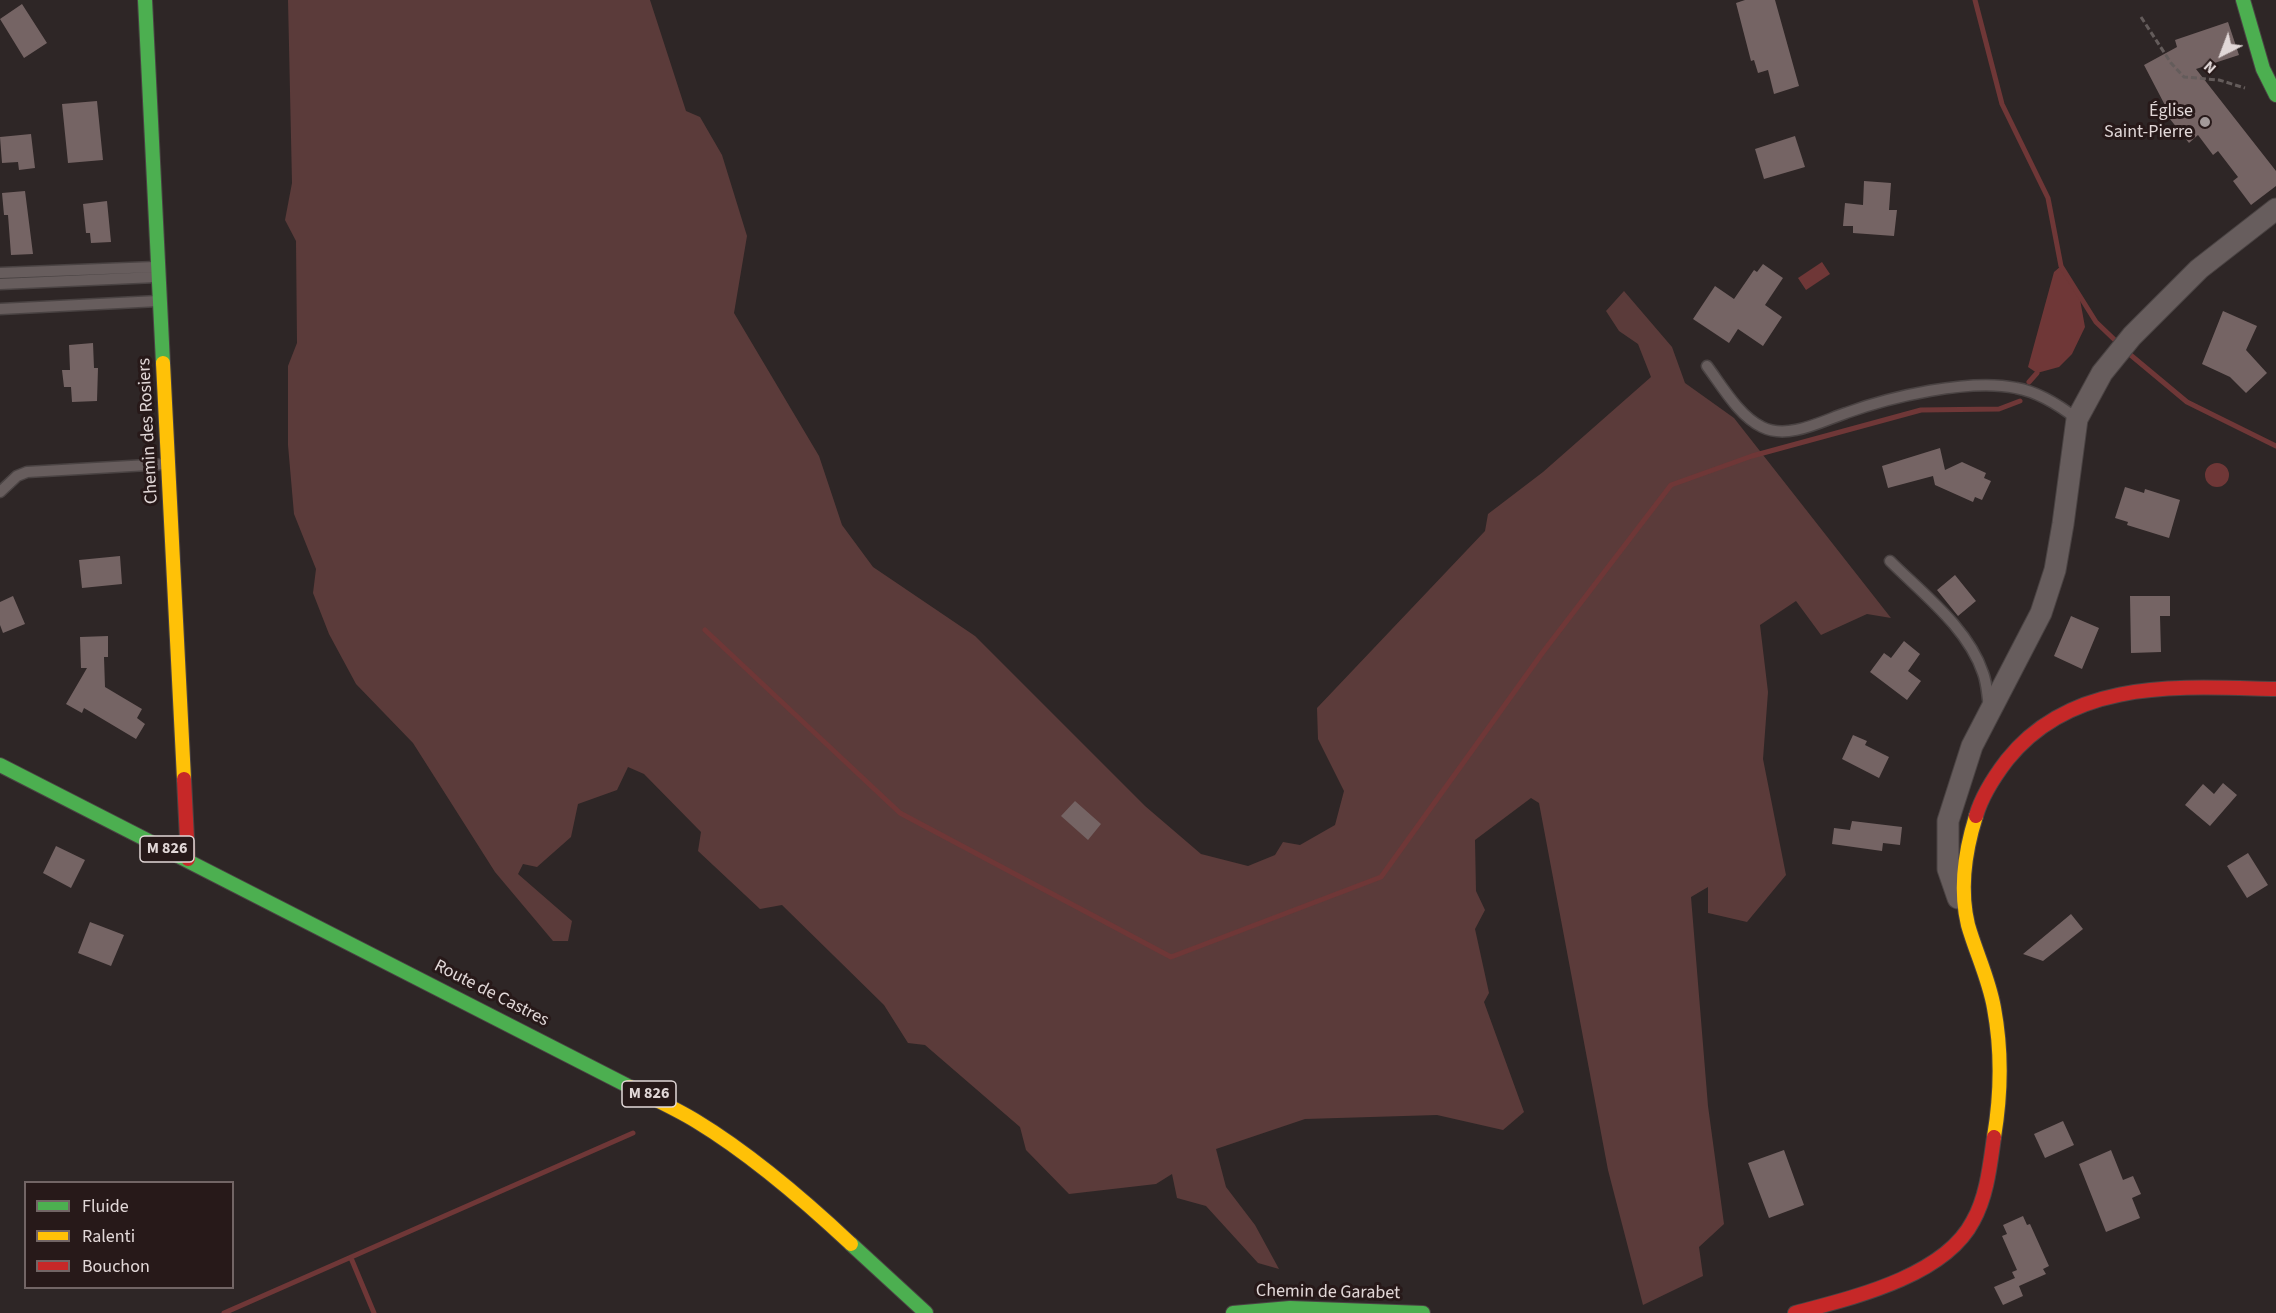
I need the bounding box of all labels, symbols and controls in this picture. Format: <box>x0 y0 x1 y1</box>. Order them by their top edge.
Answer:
north arrow <box>2192 24 2252 84</box>
text: N <box>2199 56 2221 79</box>
place label: Église Saint-Pierre <box>2104 101 2193 144</box>
marker: Église Saint-Pierre <box>2198 115 2212 129</box>
street label: Chemin des Rosiers <box>134 357 164 505</box>
road number: M 826 <box>140 836 194 862</box>
street label: Route de Castres <box>430 956 552 1032</box>
road number: M 826 <box>622 1081 676 1107</box>
legend <box>24 1181 234 1289</box>
text: Fluide <box>82 1194 129 1219</box>
text: Ralenti <box>82 1224 135 1249</box>
text: Bouchon <box>82 1254 150 1279</box>
street label: Chemin de Garabet <box>1256 1281 1400 1305</box>

